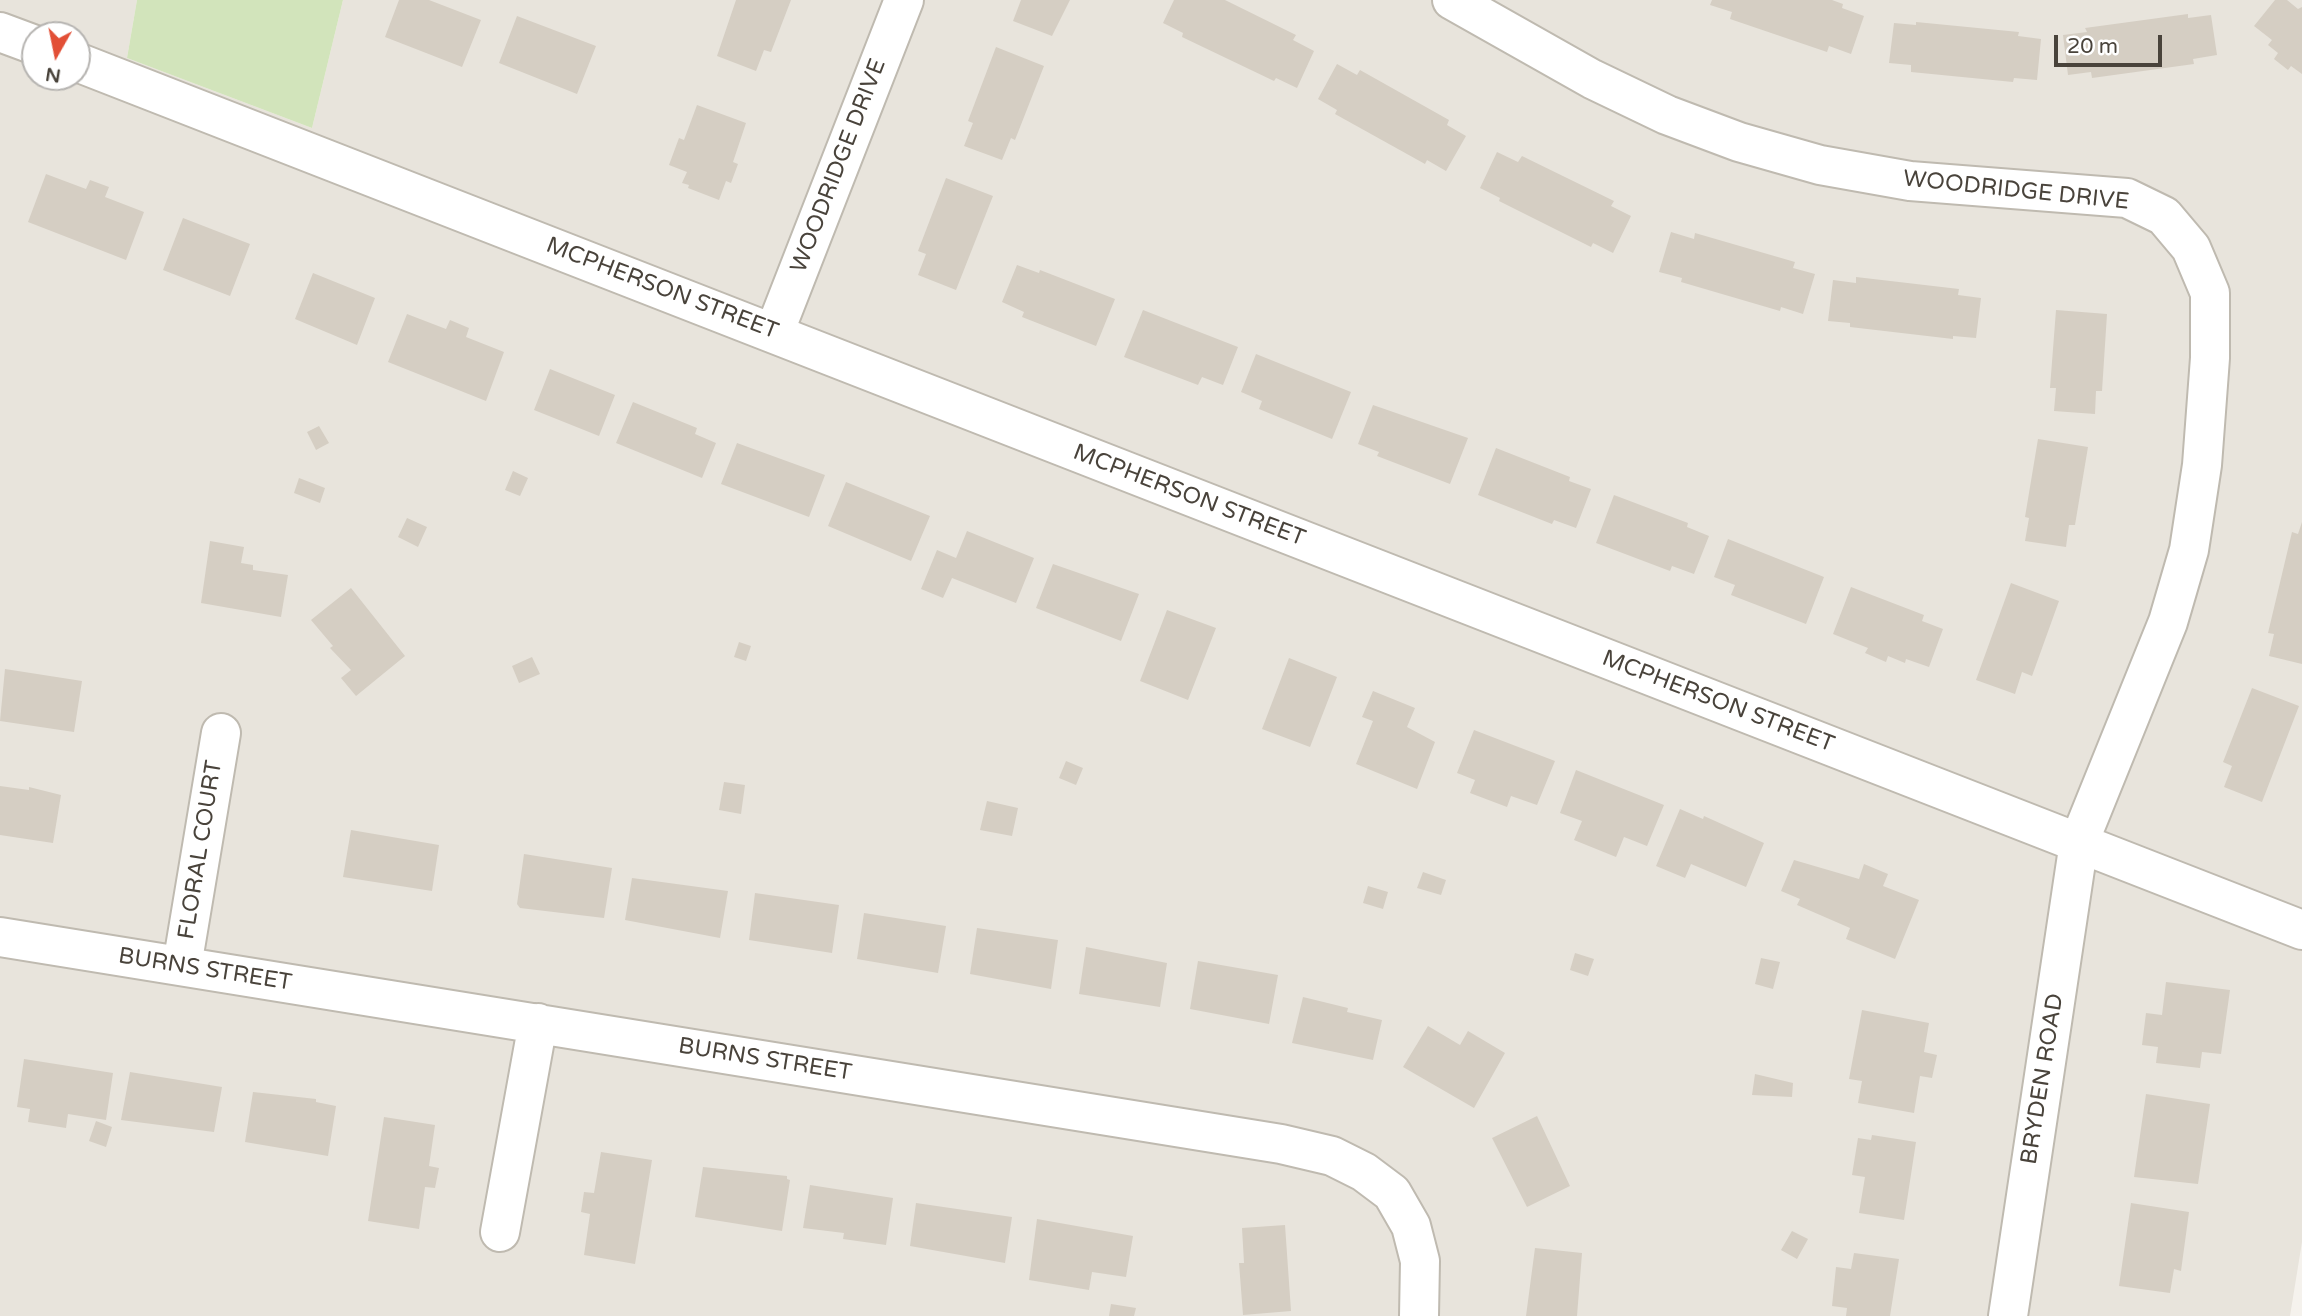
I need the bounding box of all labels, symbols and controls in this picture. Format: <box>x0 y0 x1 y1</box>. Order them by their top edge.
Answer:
north arrow <box>21 21 91 91</box>
scale bar <box>2057 21 2166 65</box>
text: 20 m <box>2067 34 2118 59</box>
street label: WOODRIDGE DRIVE <box>785 55 893 277</box>
text: N <box>44 63 62 87</box>
street label: WOODRIDGE DRIVE <box>1902 165 2130 217</box>
street label: MCPHERSON STREET <box>542 232 782 346</box>
street label: MCPHERSON STREET <box>1069 439 1309 553</box>
street label: MCPHERSON STREET <box>1598 645 1838 759</box>
street label: FLORAL COURT <box>173 759 229 941</box>
street label: BURNS STREET <box>116 943 294 997</box>
street label: BRYDEN ROAD <box>2016 992 2070 1166</box>
street label: BURNS STREET <box>676 1033 854 1087</box>

